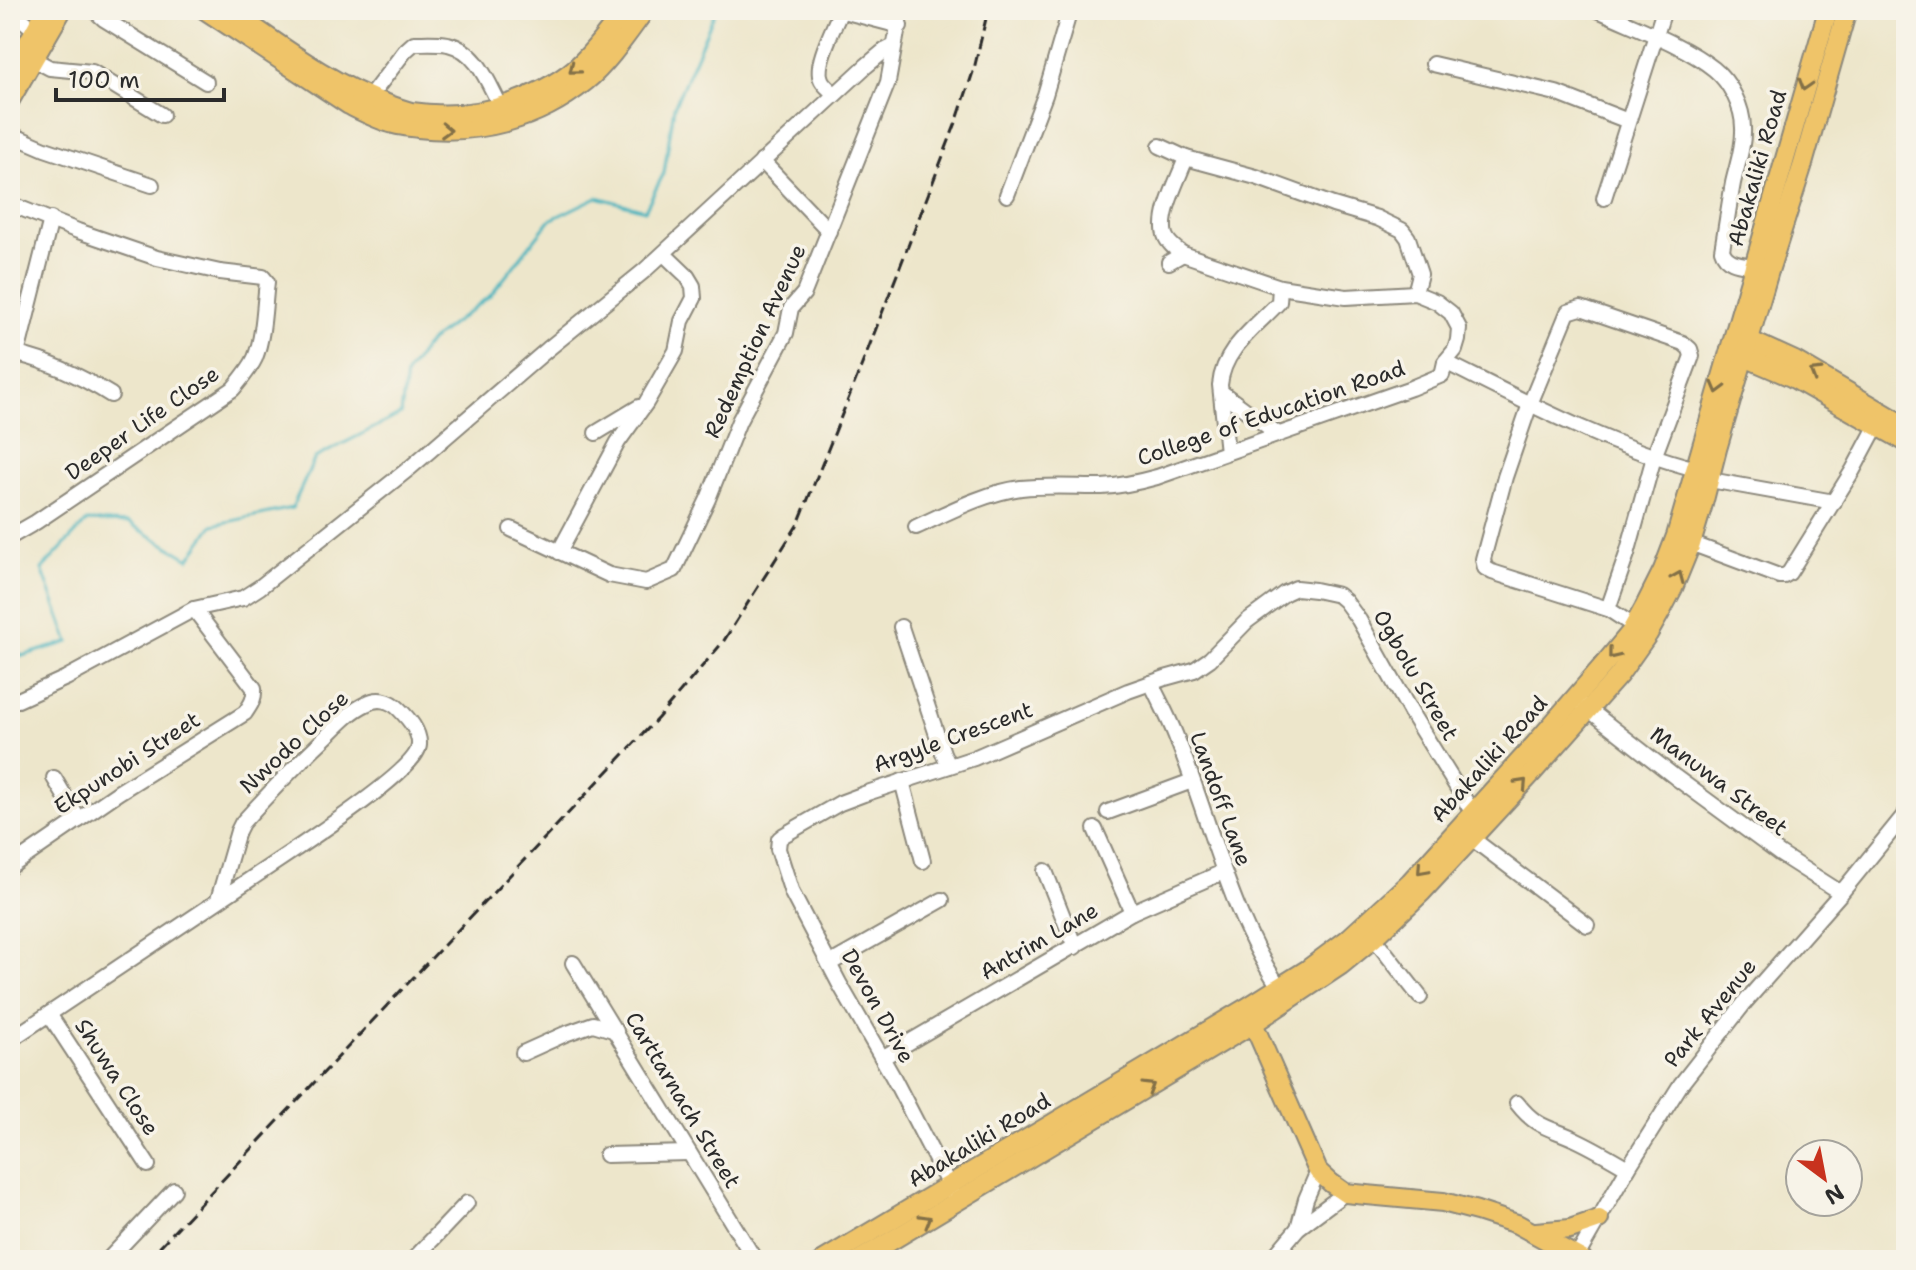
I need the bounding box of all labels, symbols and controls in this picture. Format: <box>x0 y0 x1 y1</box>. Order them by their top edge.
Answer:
scale bar <box>56 52 224 102</box>
one-way arrow <box>568 59 583 73</box>
text: 100 m <box>68 64 140 96</box>
one-way arrow <box>1798 77 1814 91</box>
street label: Abakaliki Road <box>1721 86 1793 250</box>
one-way arrow <box>440 121 453 138</box>
street label: Redemption Avenue <box>697 239 813 443</box>
street label: College of Education Road <box>1133 353 1409 473</box>
street label: Deeper Life Close <box>59 359 225 487</box>
one-way arrow <box>1809 367 1824 382</box>
one-way arrow <box>1711 381 1727 395</box>
one-way arrow <box>1668 571 1684 585</box>
street label: Ogbolu Street <box>1367 604 1465 746</box>
one-way arrow <box>1608 645 1623 659</box>
street label: Nwodo Close <box>233 684 355 800</box>
street label: Abakaliki Road <box>1424 689 1554 829</box>
street label: Argyle Crescent <box>869 695 1037 779</box>
street label: Ekpunobi Street <box>48 705 206 821</box>
street label: Manuwa Street <box>1644 720 1794 842</box>
street label: Landoff Lane <box>1183 728 1259 870</box>
one-way arrow <box>1513 778 1527 793</box>
one-way arrow <box>1417 860 1431 875</box>
street label: Antrim Lane <box>975 895 1103 987</box>
street label: Devon Drive <box>835 944 921 1068</box>
street label: Park Avenue <box>1657 952 1763 1074</box>
street label: Carttarnach Street <box>619 1006 747 1194</box>
street label: Shuwa Close <box>68 1013 166 1141</box>
one-way arrow <box>1140 1081 1155 1097</box>
street label: Abakaliki Road <box>902 1086 1056 1194</box>
north arrow <box>1784 1138 1864 1218</box>
text: N <box>1819 1178 1849 1211</box>
one-way arrow <box>917 1214 932 1230</box>

